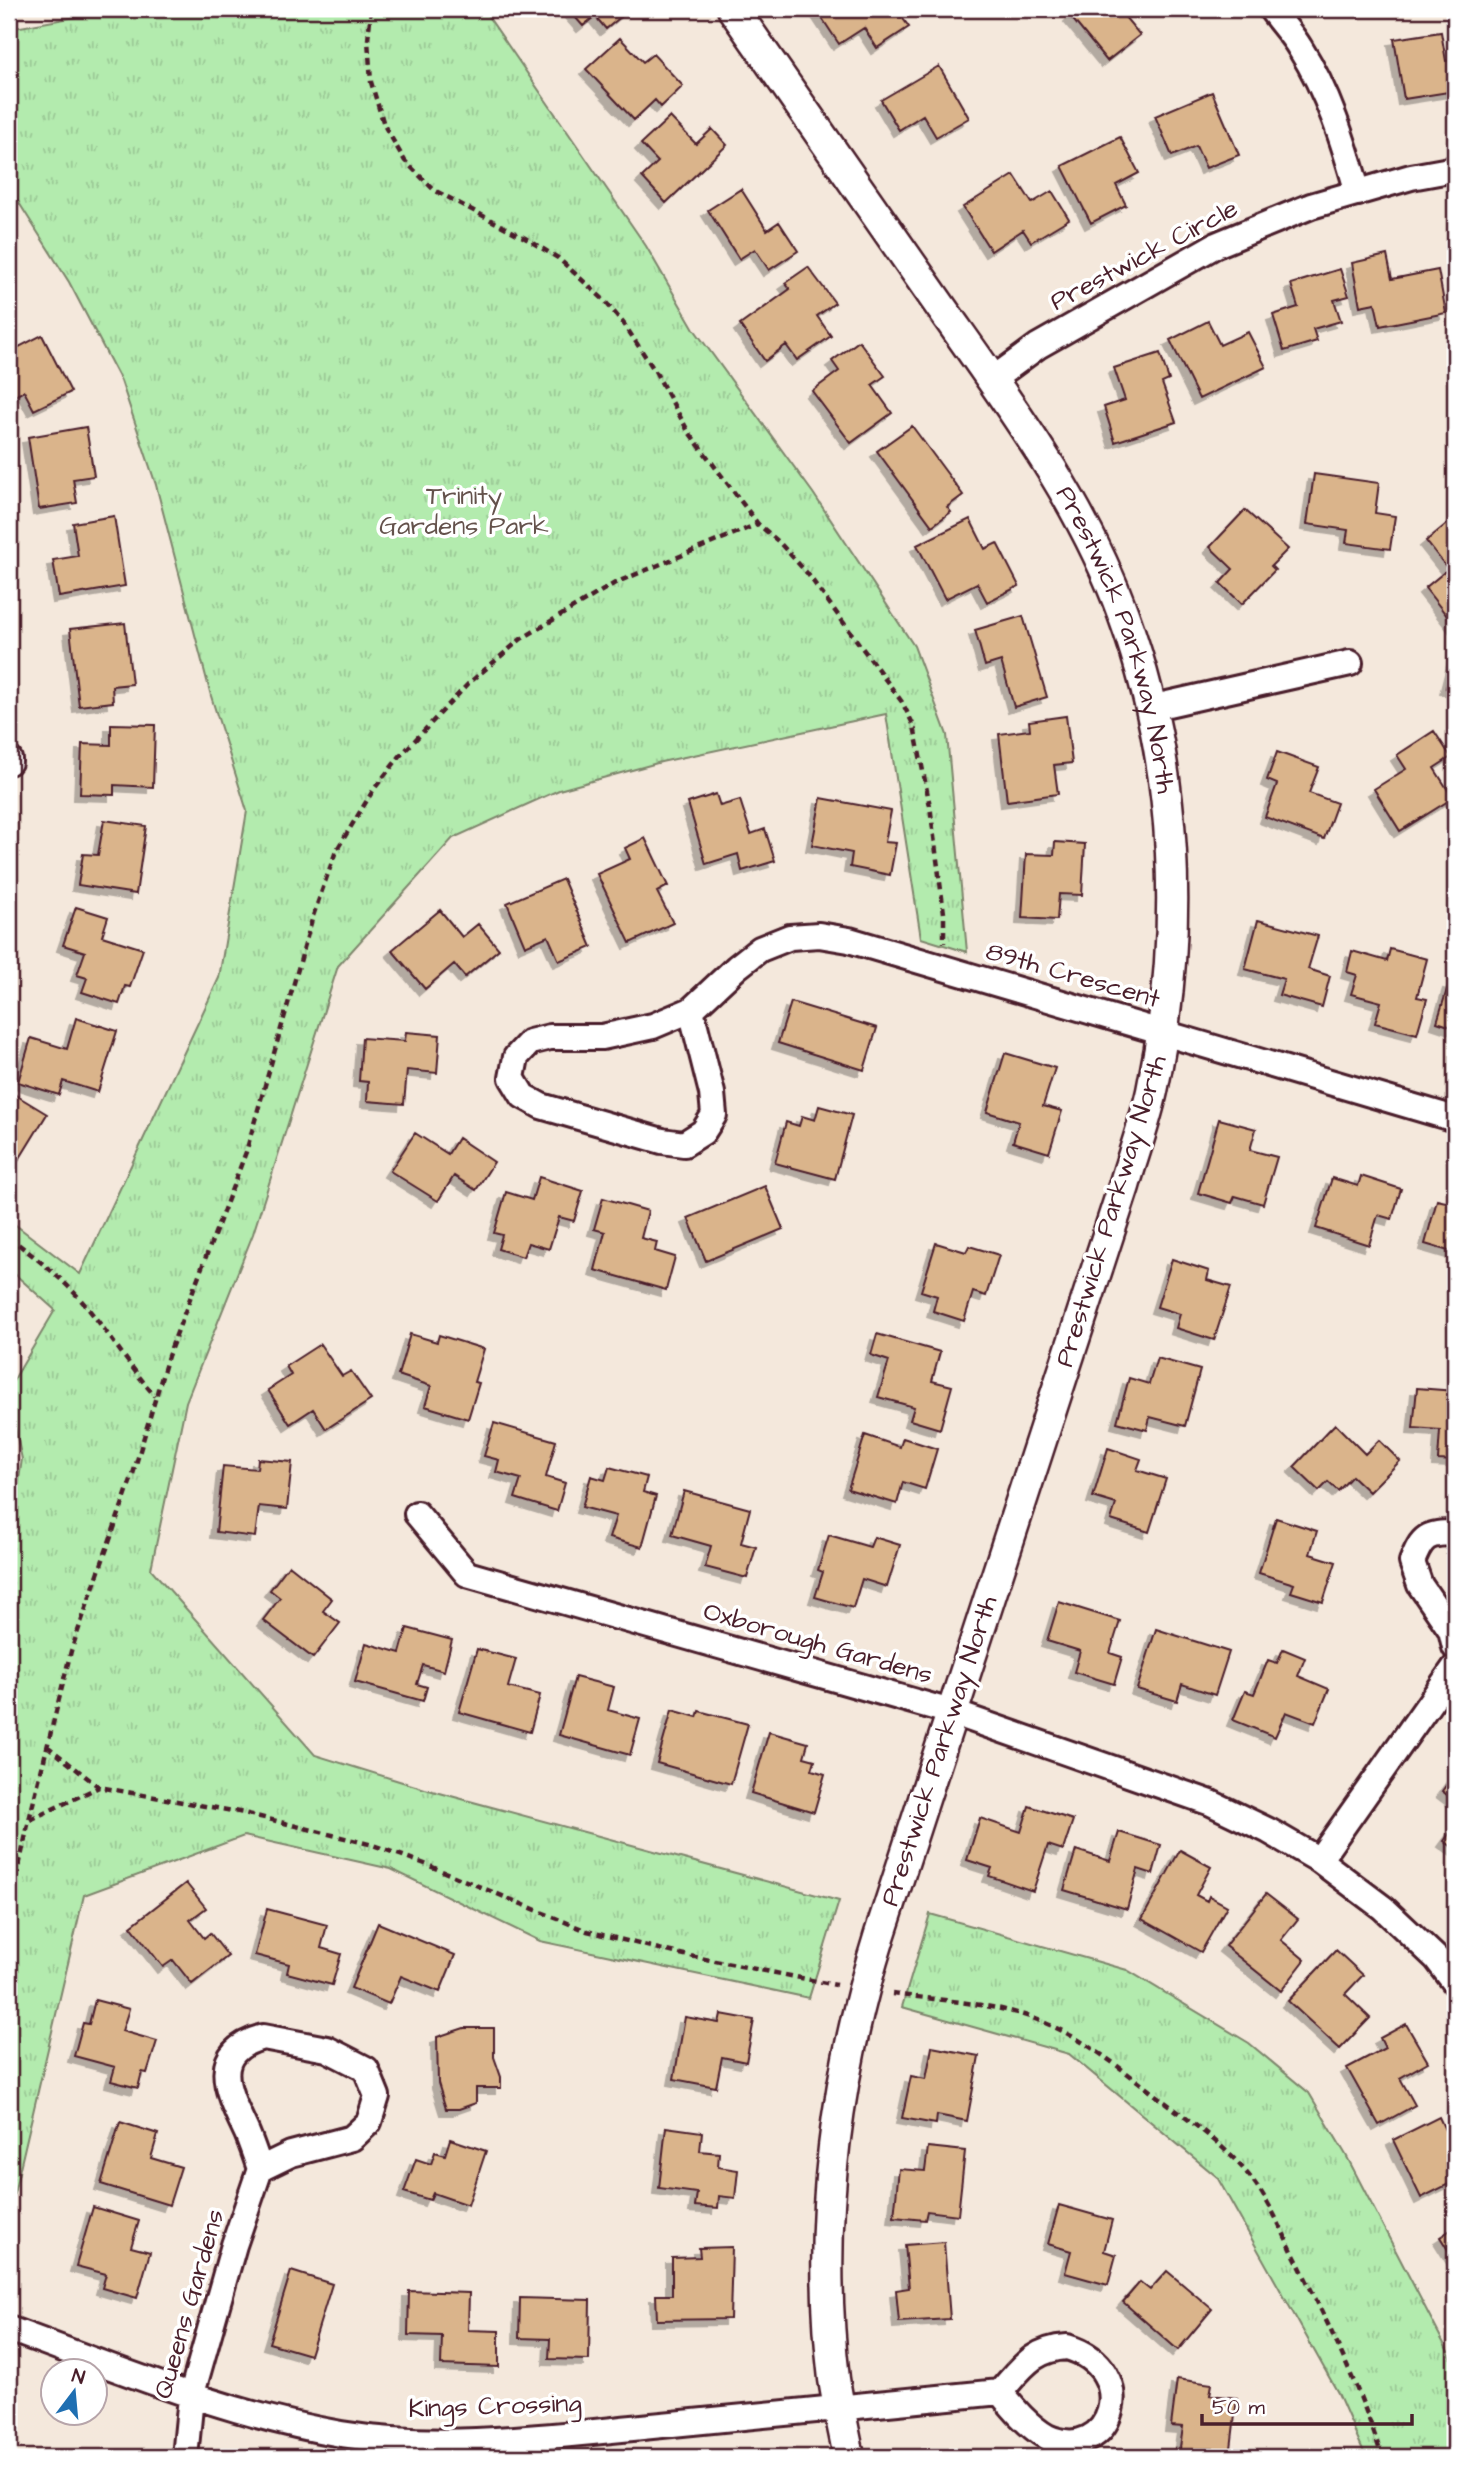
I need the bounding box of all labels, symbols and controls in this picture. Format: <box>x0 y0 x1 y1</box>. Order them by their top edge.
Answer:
street label: Prestwick Circle <box>1044 190 1244 320</box>
park label: Trinity Gardens Park <box>379 478 549 544</box>
street label: Prestwick Parkway North <box>1047 479 1184 796</box>
street label: 89th Crescent <box>982 933 1165 1017</box>
street label: Prestwick Parkway North <box>1046 1051 1178 1372</box>
street label: Prestwick Parkway North <box>872 1591 1008 1911</box>
street label: Oxborough Gardens <box>699 1593 937 1695</box>
street label: Queens Gardens <box>145 2205 233 2403</box>
north arrow <box>38 2358 108 2428</box>
text: N <box>69 2362 88 2392</box>
scale bar <box>1202 2382 1412 2426</box>
street label: Kings Crossing <box>408 2385 582 2429</box>
text: 50 m <box>1212 2393 1266 2422</box>

